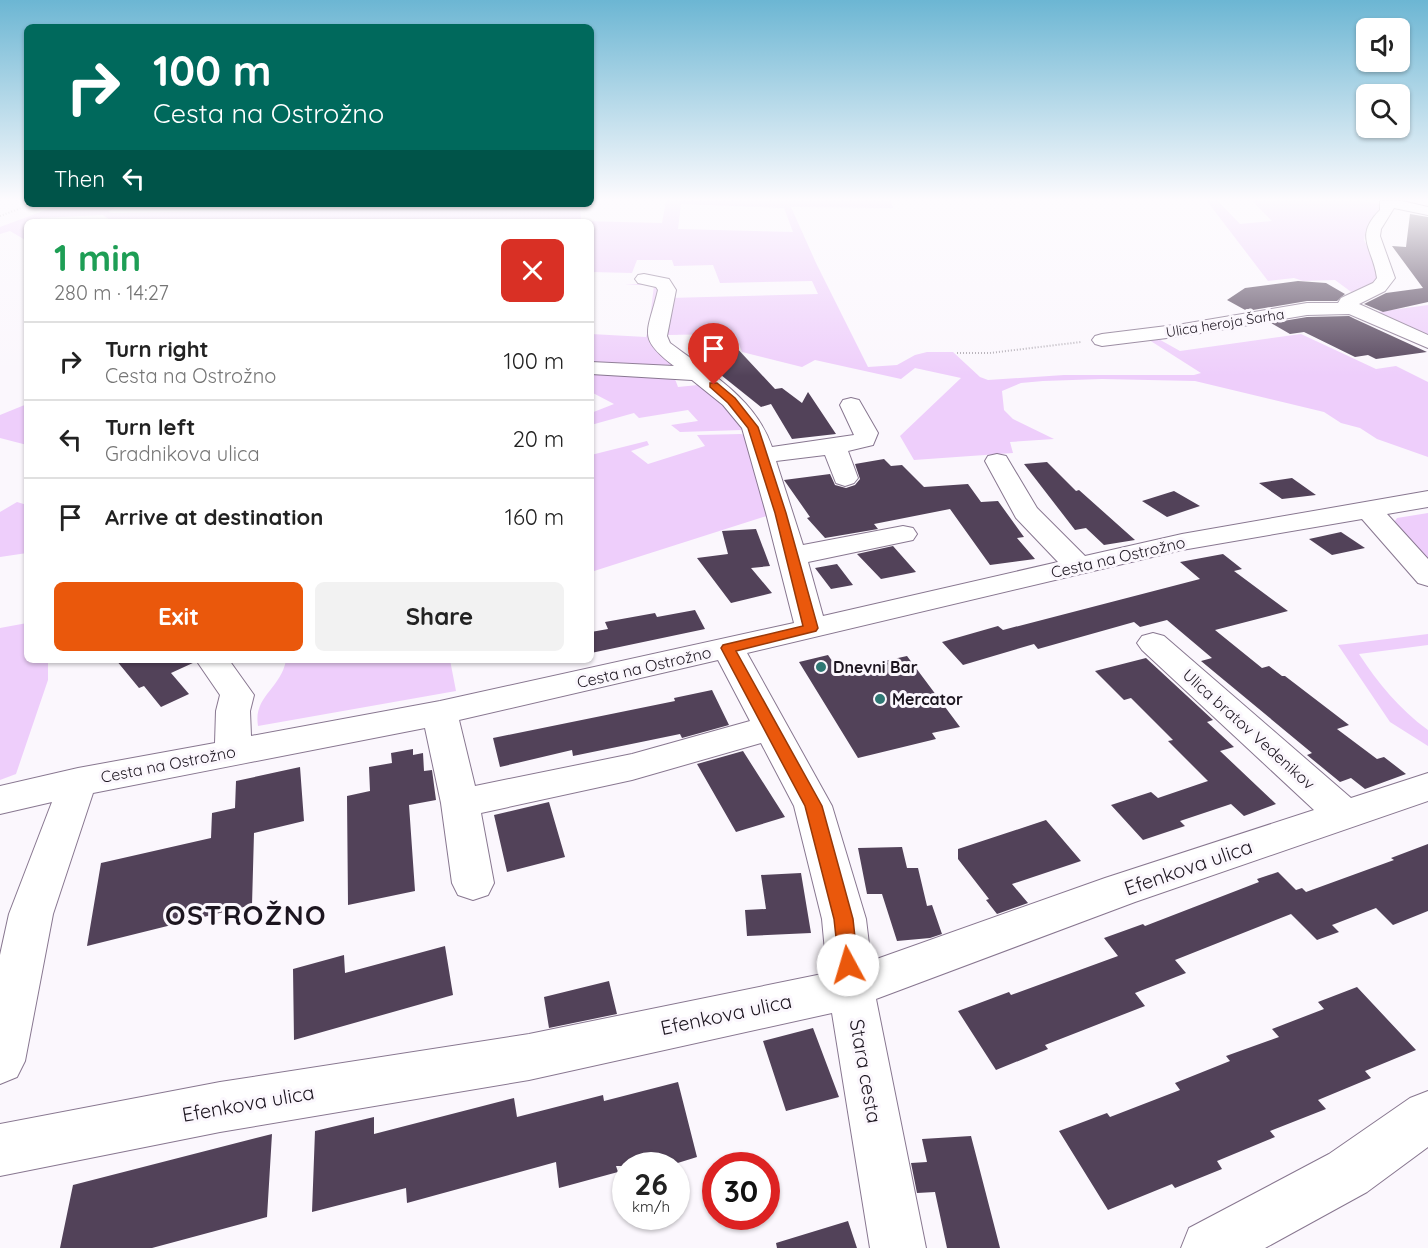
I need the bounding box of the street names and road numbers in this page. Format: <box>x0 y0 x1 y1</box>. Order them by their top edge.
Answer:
street label: Ulica heroja Šarha <box>1165 305 1285 341</box>
street label: Cesta na Ostrožno <box>1049 532 1187 582</box>
street label: Cesta na Ostrožno <box>575 642 713 692</box>
street label: Ulica bratov Vedenikov <box>1179 664 1319 794</box>
street label: Cesta na Ostrožno <box>99 741 237 787</box>
street label: Efenkova ulica <box>1121 833 1255 901</box>
street label: Efenkova ulica <box>658 988 794 1040</box>
street label: Stara cesta <box>845 1017 887 1125</box>
street label: Efenkova ulica <box>180 1079 316 1127</box>

